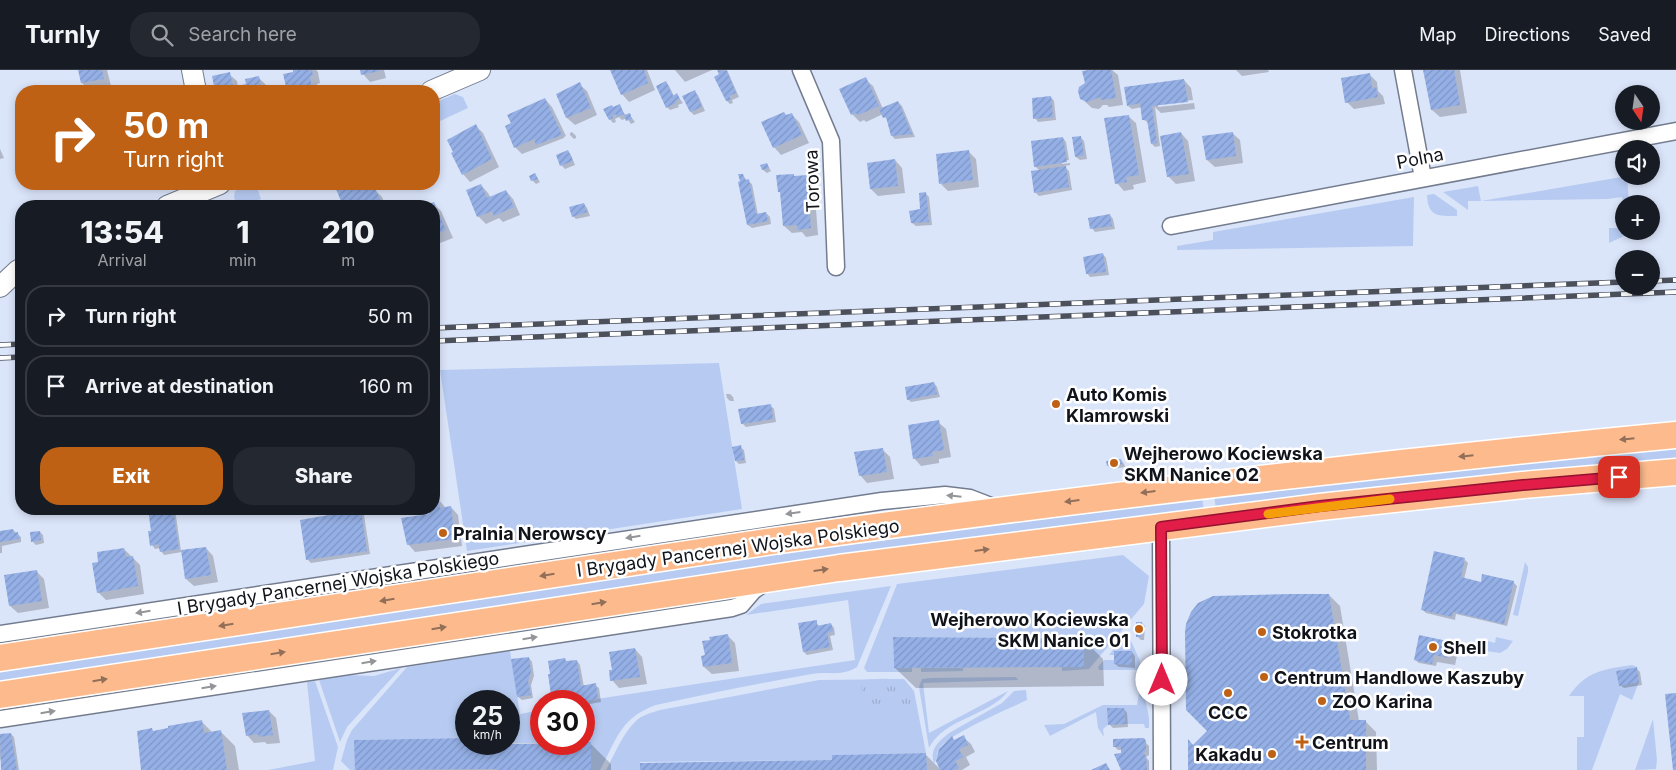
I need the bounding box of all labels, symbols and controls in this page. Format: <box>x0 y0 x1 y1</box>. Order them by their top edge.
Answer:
search box <box>130 12 480 57</box>
text: Turnly <box>25 20 100 49</box>
icon: search <box>148 21 176 49</box>
text: Search here <box>188 23 297 46</box>
text: Map <box>1419 24 1457 45</box>
text: Directions <box>1485 24 1570 45</box>
text: Saved <box>1598 24 1651 45</box>
north arrow <box>1615 85 1660 130</box>
map controls <box>1615 85 1660 295</box>
text: 50 m <box>123 104 209 146</box>
icon: right <box>40 105 105 170</box>
button: sound <box>1615 140 1660 185</box>
street label: Polna <box>1395 143 1445 173</box>
text: Turn right <box>123 146 224 172</box>
street label: Torowa <box>800 149 824 213</box>
button: + <box>1615 195 1660 240</box>
text: 13:54 <box>80 214 164 250</box>
text: 1 <box>236 214 249 250</box>
text: 210 <box>322 214 375 250</box>
text: Arrival <box>97 250 147 270</box>
text: min <box>229 250 256 270</box>
text: m <box>341 250 355 270</box>
button: − <box>1615 250 1660 295</box>
icon: right <box>42 302 70 330</box>
text: Turn right <box>85 305 176 328</box>
text: 50 m <box>367 305 413 328</box>
icon: arrive <box>42 372 70 400</box>
text: Arrive at destination <box>85 375 274 398</box>
text: 160 m <box>360 375 413 398</box>
place label: Auto Komis Klamrowski <box>1066 384 1169 426</box>
marker: Auto Komis Klamrowski <box>1050 398 1062 410</box>
one-way arrow <box>1619 436 1635 444</box>
place label: Wejherowo Kociewska SKM Nanice 02 <box>1124 443 1323 485</box>
button: Exit <box>40 447 223 505</box>
button: Share <box>233 447 415 505</box>
one-way arrow <box>1458 452 1474 460</box>
pin <box>1598 456 1640 498</box>
marker: Wejherowo Kociewska SKM Nanice 02 <box>1108 457 1120 469</box>
icon: arrive <box>1605 463 1633 491</box>
one-way arrow <box>1140 488 1156 496</box>
one-way arrow <box>946 492 962 500</box>
one-way arrow <box>1064 497 1080 505</box>
one-way arrow <box>785 509 801 517</box>
street label: I Brygady Pancernej Wojska Polskiego <box>575 515 901 581</box>
place label: Pralnia Nerowscy <box>453 523 607 544</box>
marker: Pralnia Nerowscy <box>437 527 449 539</box>
one-way arrow <box>624 534 640 542</box>
one-way arrow <box>974 546 990 554</box>
street label: I Brygady Pancernej Wojska Polskiego <box>176 547 500 619</box>
one-way arrow <box>813 566 829 574</box>
one-way arrow <box>539 572 555 580</box>
one-way arrow <box>378 596 394 604</box>
one-way arrow <box>592 599 608 607</box>
one-way arrow <box>135 609 151 617</box>
place label: Wejherowo Kociewska SKM Nanice 01 <box>930 609 1129 651</box>
one-way arrow <box>218 621 234 629</box>
place label: Stokrotka <box>1272 622 1357 643</box>
marker: Wejherowo Kociewska SKM Nanice 01 <box>1133 623 1145 635</box>
one-way arrow <box>431 624 447 632</box>
marker: Stokrotka <box>1256 626 1268 638</box>
one-way arrow <box>522 633 538 641</box>
place label: Shell <box>1443 637 1486 658</box>
marker: Shell <box>1427 641 1439 653</box>
one-way arrow <box>270 648 286 656</box>
position arrow <box>1135 653 1187 705</box>
one-way arrow <box>362 658 378 666</box>
place label: Centrum Handlowe Kaszuby <box>1274 667 1524 688</box>
marker: Centrum Handlowe Kaszuby <box>1258 671 1270 683</box>
one-way arrow <box>92 675 108 683</box>
one-way arrow <box>201 683 217 691</box>
marker: CCC <box>1222 687 1234 699</box>
speed limit sign: 30 <box>530 690 595 755</box>
place label: ZOO Karina <box>1332 691 1433 712</box>
marker: ZOO Karina <box>1316 695 1328 707</box>
text: 25 <box>472 701 503 731</box>
place label: CCC <box>1208 702 1248 723</box>
one-way arrow <box>41 707 57 715</box>
text: km/h <box>473 727 502 742</box>
place label: Centrum <box>1312 732 1389 753</box>
marker: Centrum <box>1296 736 1308 748</box>
place label: Kakadu <box>1195 744 1262 765</box>
marker: Kakadu <box>1266 748 1278 760</box>

